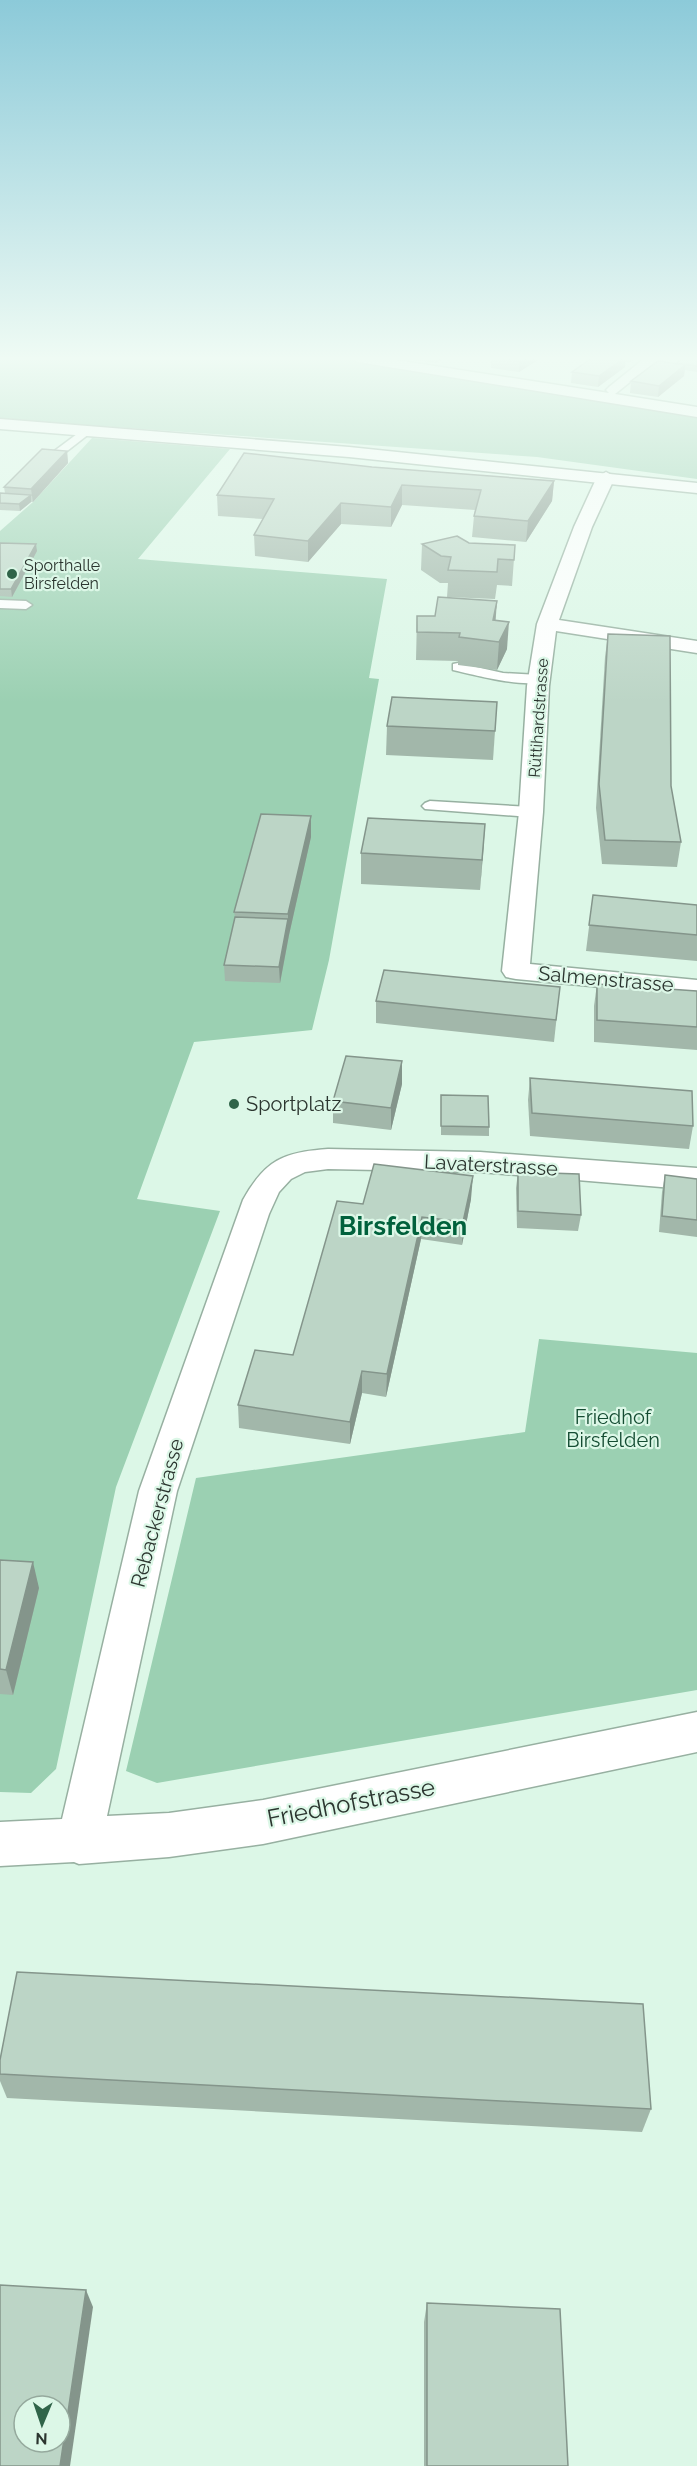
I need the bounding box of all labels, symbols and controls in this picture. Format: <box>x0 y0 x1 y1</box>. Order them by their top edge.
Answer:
place label: Sporthalle Birsfelden <box>24 556 100 593</box>
marker: Sporthalle Birsfelden <box>5 567 19 581</box>
street label: Rüttihardstrasse <box>525 658 552 778</box>
street label: Salmenstrasse <box>537 961 675 997</box>
place label: Sportplatz <box>246 1092 341 1116</box>
marker: Sportplatz <box>227 1097 241 1111</box>
street label: Lavaterstrasse <box>423 1150 559 1181</box>
district label: Birsfelden <box>339 1211 467 1241</box>
park label: Friedhof Birsfelden <box>566 1405 660 1452</box>
street label: Rebackerstrasse <box>126 1436 188 1590</box>
street label: Friedhofstrasse <box>265 1772 437 1833</box>
north arrow <box>12 2394 72 2454</box>
text: N <box>35 2429 48 2448</box>

